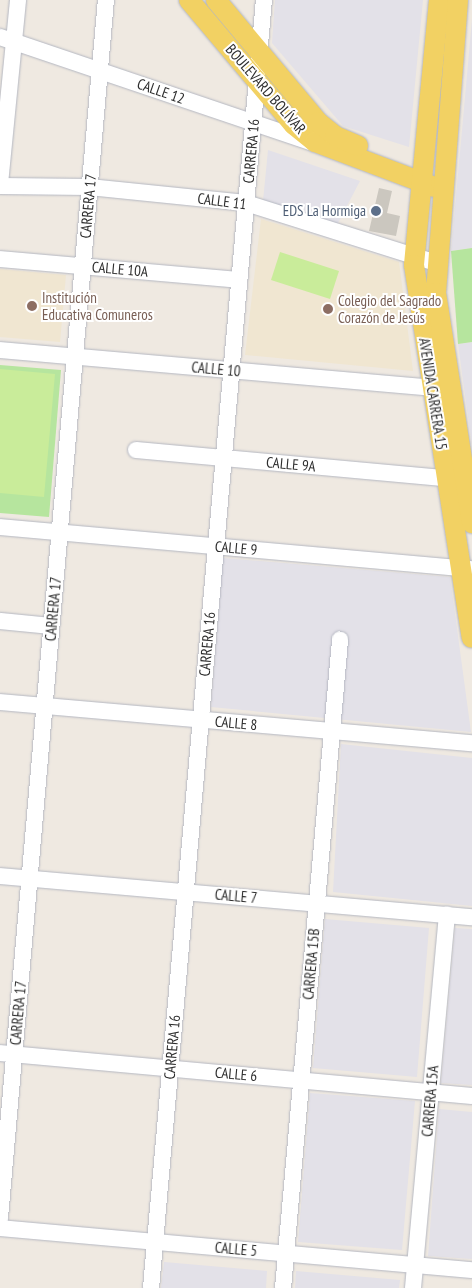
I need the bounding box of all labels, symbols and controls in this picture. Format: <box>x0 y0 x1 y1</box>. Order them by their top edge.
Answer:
street label: BOULEVARD BOLÍVAR <box>222 40 310 138</box>
street label: CALLE 12 <box>135 74 187 108</box>
street label: CARRERA 16 <box>239 118 263 184</box>
street label: CARRERA 17 <box>76 173 100 239</box>
street label: CALLE 11 <box>197 189 247 213</box>
place label: EDS La Hormiga <box>283 202 366 220</box>
marker: EDS La Hormiga <box>370 205 382 217</box>
street label: CALLE 10A <box>91 258 149 280</box>
place label: Institución Educativa Comuneros <box>42 288 153 323</box>
place label: Colegio del Sagrado Corazón de Jesús <box>338 291 441 326</box>
marker: Institución Educativa Comuneros <box>26 300 38 312</box>
marker: Colegio del Sagrado Corazón de Jesús <box>322 303 334 315</box>
street label: AVENIDA CARRERA 15 <box>415 336 451 452</box>
street label: CALLE 10 <box>191 358 241 380</box>
street label: CALLE 9A <box>266 453 316 475</box>
street label: CALLE 9 <box>214 537 258 559</box>
street label: CARRERA 17 <box>41 576 65 642</box>
street label: CARRERA 16 <box>195 611 219 677</box>
street label: CALLE 8 <box>214 712 258 734</box>
street label: CALLE 7 <box>214 885 258 907</box>
street label: CARRERA 15B <box>299 927 323 1001</box>
street label: CARRERA 17 <box>6 980 30 1046</box>
street label: CARRERA 16 <box>160 1014 184 1080</box>
street label: CALLE 6 <box>214 1063 258 1085</box>
street label: CARRERA 15A <box>418 1064 442 1138</box>
street label: CALLE 5 <box>214 1238 258 1260</box>

